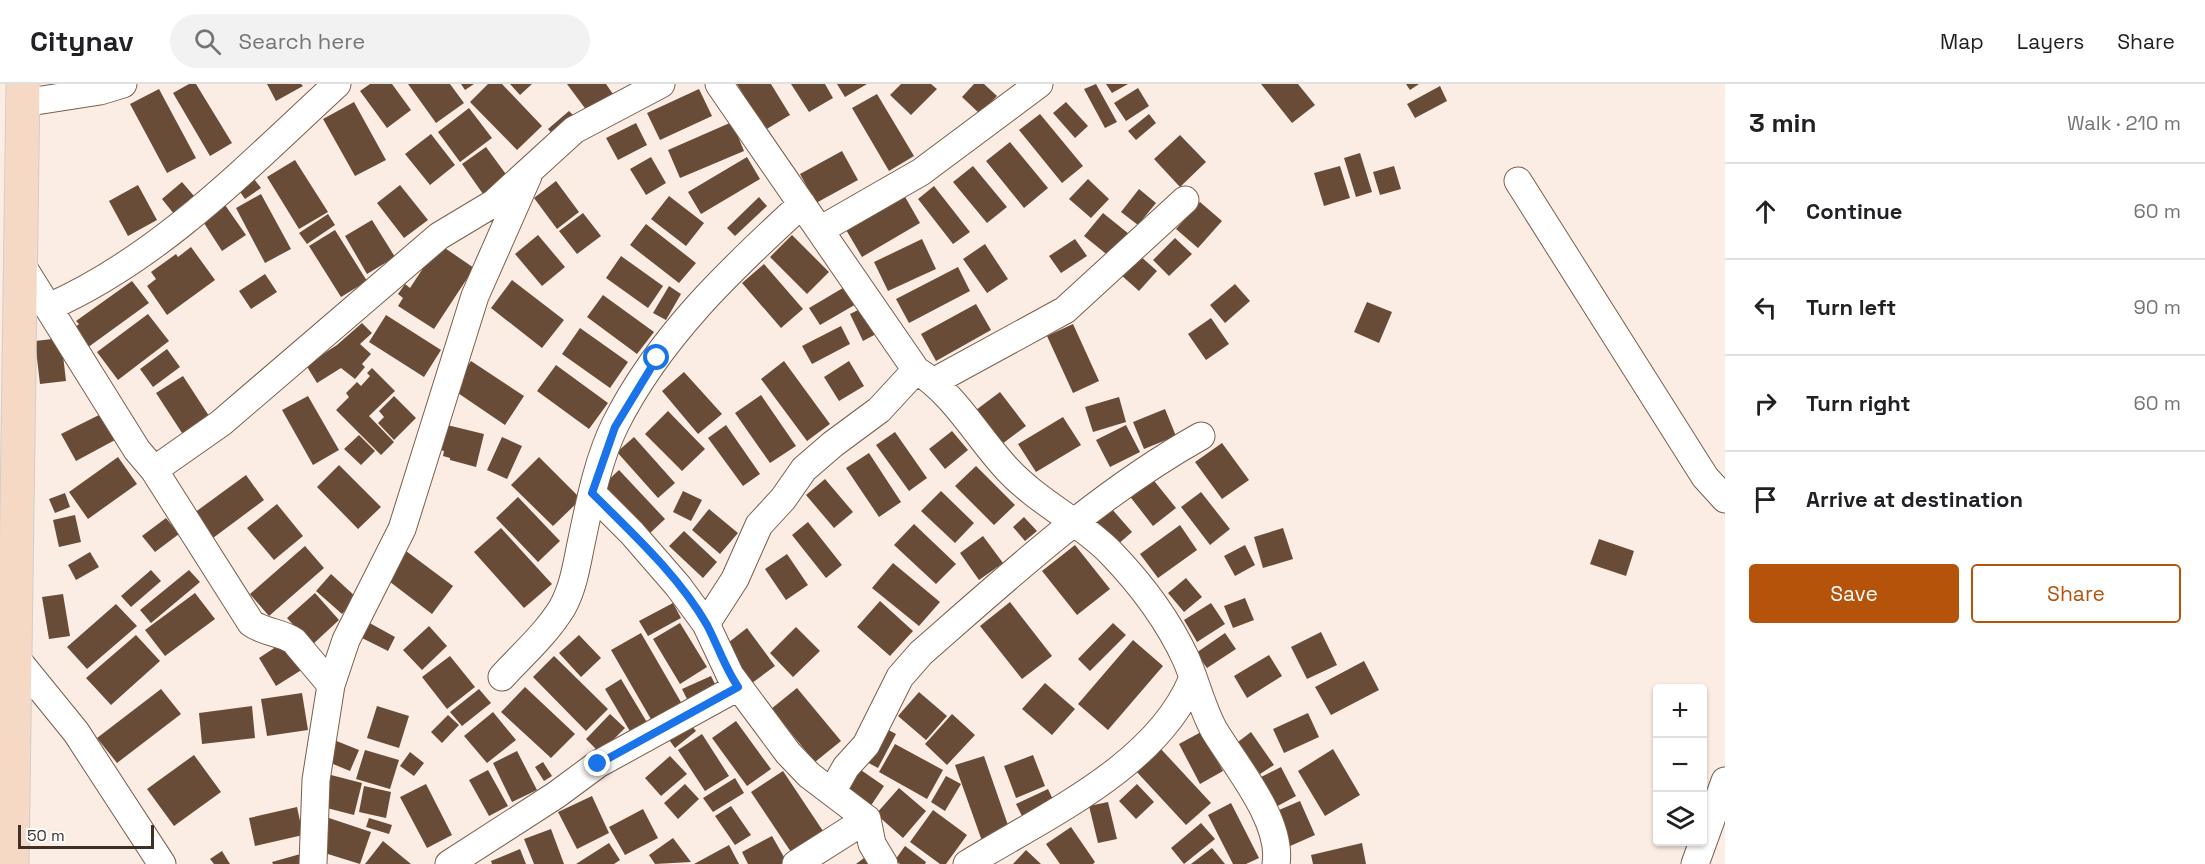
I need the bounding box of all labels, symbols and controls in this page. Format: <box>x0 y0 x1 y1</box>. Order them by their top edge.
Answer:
search box <box>170 14 590 68</box>
text: Citynav <box>30 23 134 59</box>
icon: search <box>191 25 224 58</box>
text: Search here <box>239 27 365 55</box>
text: Map <box>1940 28 1984 55</box>
text: Layers <box>2017 28 2084 55</box>
text: Share <box>2117 28 2175 55</box>
text: 3 min <box>1749 106 1817 140</box>
text: Walk · 210 m <box>2067 110 2181 136</box>
icon: ahead <box>1749 195 1782 228</box>
text: Continue <box>1806 197 1902 225</box>
text: 60 m <box>2134 198 2181 224</box>
icon: left <box>1749 291 1782 324</box>
text: Turn left <box>1806 293 1896 321</box>
text: 90 m <box>2134 294 2181 320</box>
route start <box>643 344 669 370</box>
icon: right <box>1749 387 1782 420</box>
text: Turn right <box>1806 389 1911 417</box>
text: 60 m <box>2134 390 2181 416</box>
icon: arrive <box>1749 483 1782 516</box>
text: Arrive at destination <box>1806 485 2023 513</box>
button: Save <box>1749 564 1959 623</box>
button: Share <box>1971 564 2181 623</box>
map controls <box>1653 684 1707 846</box>
button: + <box>1653 684 1707 738</box>
button: − <box>1653 738 1707 792</box>
route end <box>584 750 610 776</box>
button: layers <box>1653 792 1707 846</box>
scale bar <box>18 822 154 850</box>
text: 50 m <box>27 825 65 846</box>

